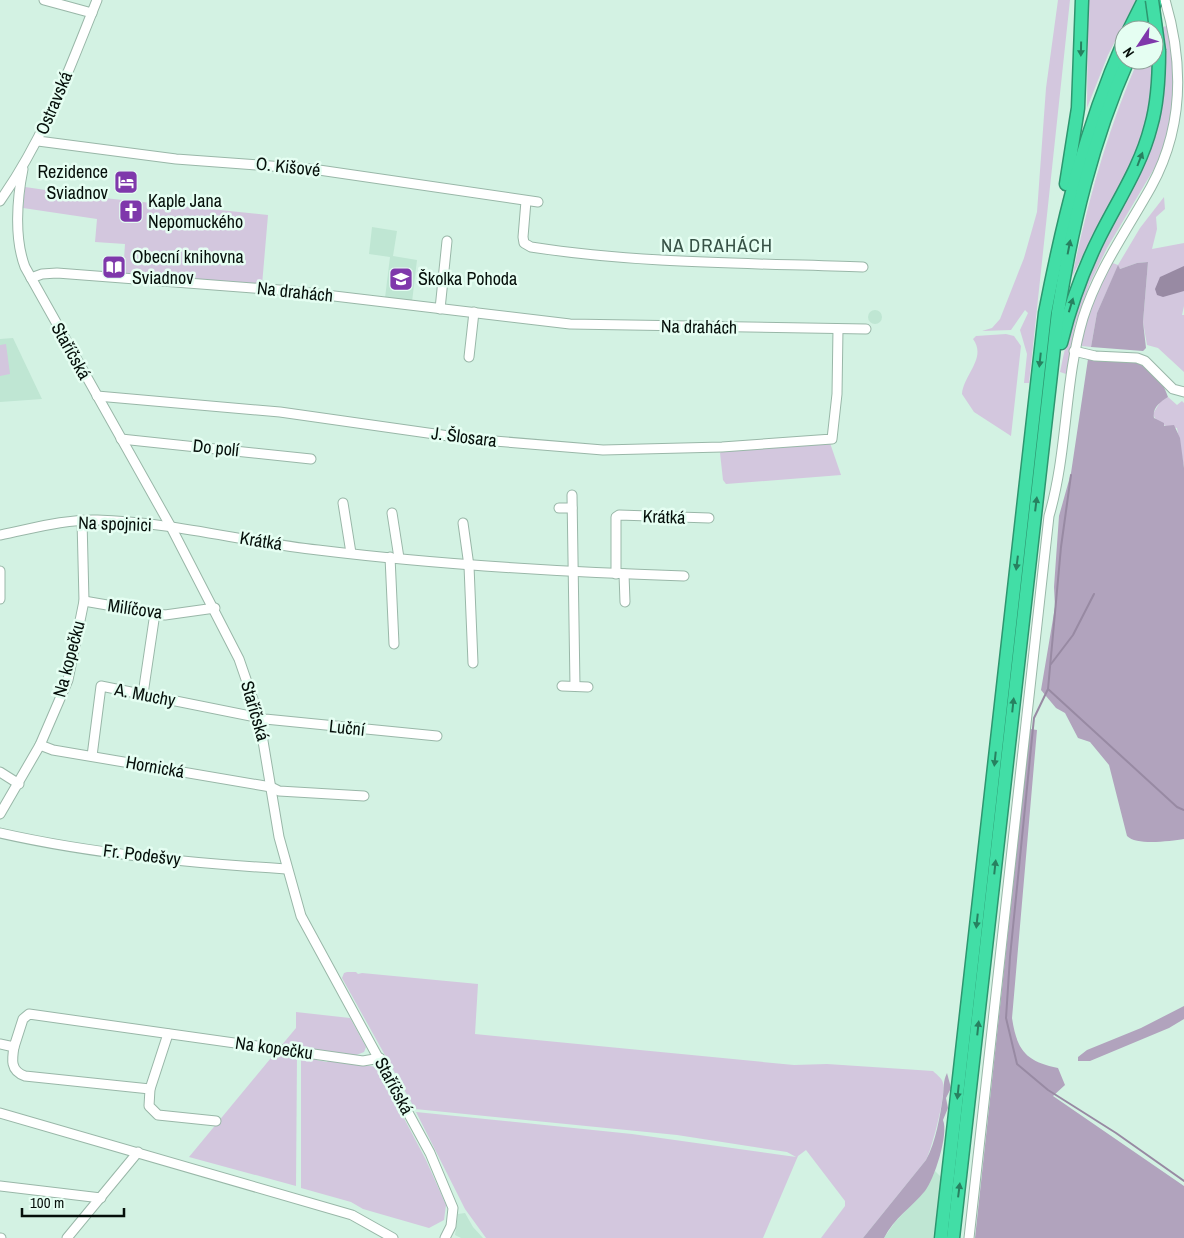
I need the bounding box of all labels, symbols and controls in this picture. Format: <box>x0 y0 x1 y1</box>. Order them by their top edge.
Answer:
north arrow <box>1114 20 1164 70</box>
one-way arrow <box>1077 41 1085 57</box>
text: N <box>1119 44 1138 61</box>
street label: Ostravská <box>29 67 78 138</box>
street label: O. Kišové <box>255 151 322 182</box>
one-way arrow <box>1137 151 1144 166</box>
place label: Rezidence Sviadnov <box>37 159 109 205</box>
hotel icon: Rezidence Sviadnov <box>113 169 139 195</box>
place label: Kaple Jana Nepomuckého <box>148 188 243 234</box>
church icon: Kaple Jana Nepomuckého <box>118 198 144 224</box>
district label: NA DRAHÁCH <box>661 232 773 258</box>
one-way arrow <box>1065 239 1073 255</box>
place label: Obecní knihovna Sviadnov <box>132 244 244 290</box>
library icon: Obecní knihovna Sviadnov <box>101 254 127 280</box>
school or university icon: Školka Pohoda <box>388 266 414 292</box>
place label: Školka Pohoda <box>418 266 517 291</box>
street label: Na drahách <box>256 275 334 308</box>
one-way arrow <box>1068 298 1076 313</box>
street label: Na drahách <box>661 313 737 340</box>
street label: Staříčská <box>46 318 97 384</box>
one-way arrow <box>1036 352 1044 368</box>
street label: J. Šlosara <box>430 420 498 453</box>
street label: Do polí <box>191 433 242 462</box>
one-way arrow <box>1032 496 1040 512</box>
street label: Krátká <box>642 503 686 530</box>
street label: Na spojnici <box>78 510 152 537</box>
street label: Krátká <box>238 525 284 556</box>
one-way arrow <box>1013 555 1021 571</box>
street label: Milíčova <box>106 592 164 625</box>
street label: Na kopečku <box>46 618 91 700</box>
street label: A. Muchy <box>112 676 178 713</box>
street label: Staříčská <box>235 678 276 744</box>
one-way arrow <box>1009 697 1017 713</box>
street label: Luční <box>328 713 367 742</box>
street label: Hornická <box>124 749 186 784</box>
one-way arrow <box>991 752 999 768</box>
street label: Fr. Podešvy <box>102 837 183 872</box>
one-way arrow <box>991 858 999 874</box>
one-way arrow <box>973 913 981 929</box>
one-way arrow <box>974 1020 982 1036</box>
street label: Na kopečku <box>234 1030 314 1065</box>
street label: Staříčská <box>369 1053 420 1119</box>
one-way arrow <box>954 1084 962 1100</box>
one-way arrow <box>955 1181 963 1197</box>
scale bar <box>22 1186 125 1218</box>
text: 100 m <box>30 1192 64 1213</box>

